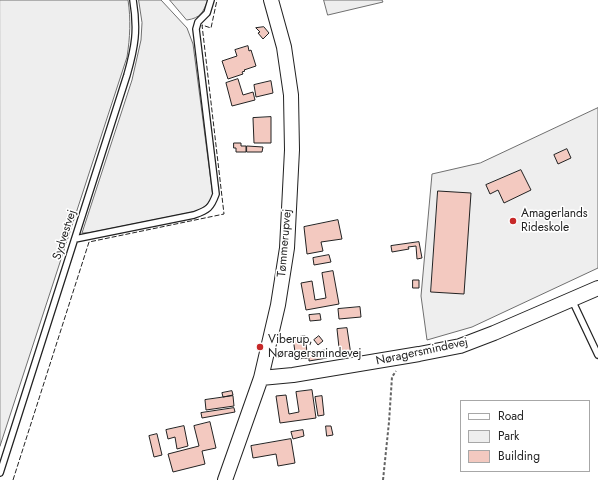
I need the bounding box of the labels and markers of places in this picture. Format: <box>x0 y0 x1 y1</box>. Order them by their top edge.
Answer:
place label: Amagerlands Rideskole <box>521 207 588 235</box>
marker: Amagerlands Rideskole <box>508 216 518 226</box>
place label: Viberup, Nøragersmindevej <box>268 333 362 361</box>
marker: Viberup, Nøragersmindevej <box>255 342 265 352</box>

